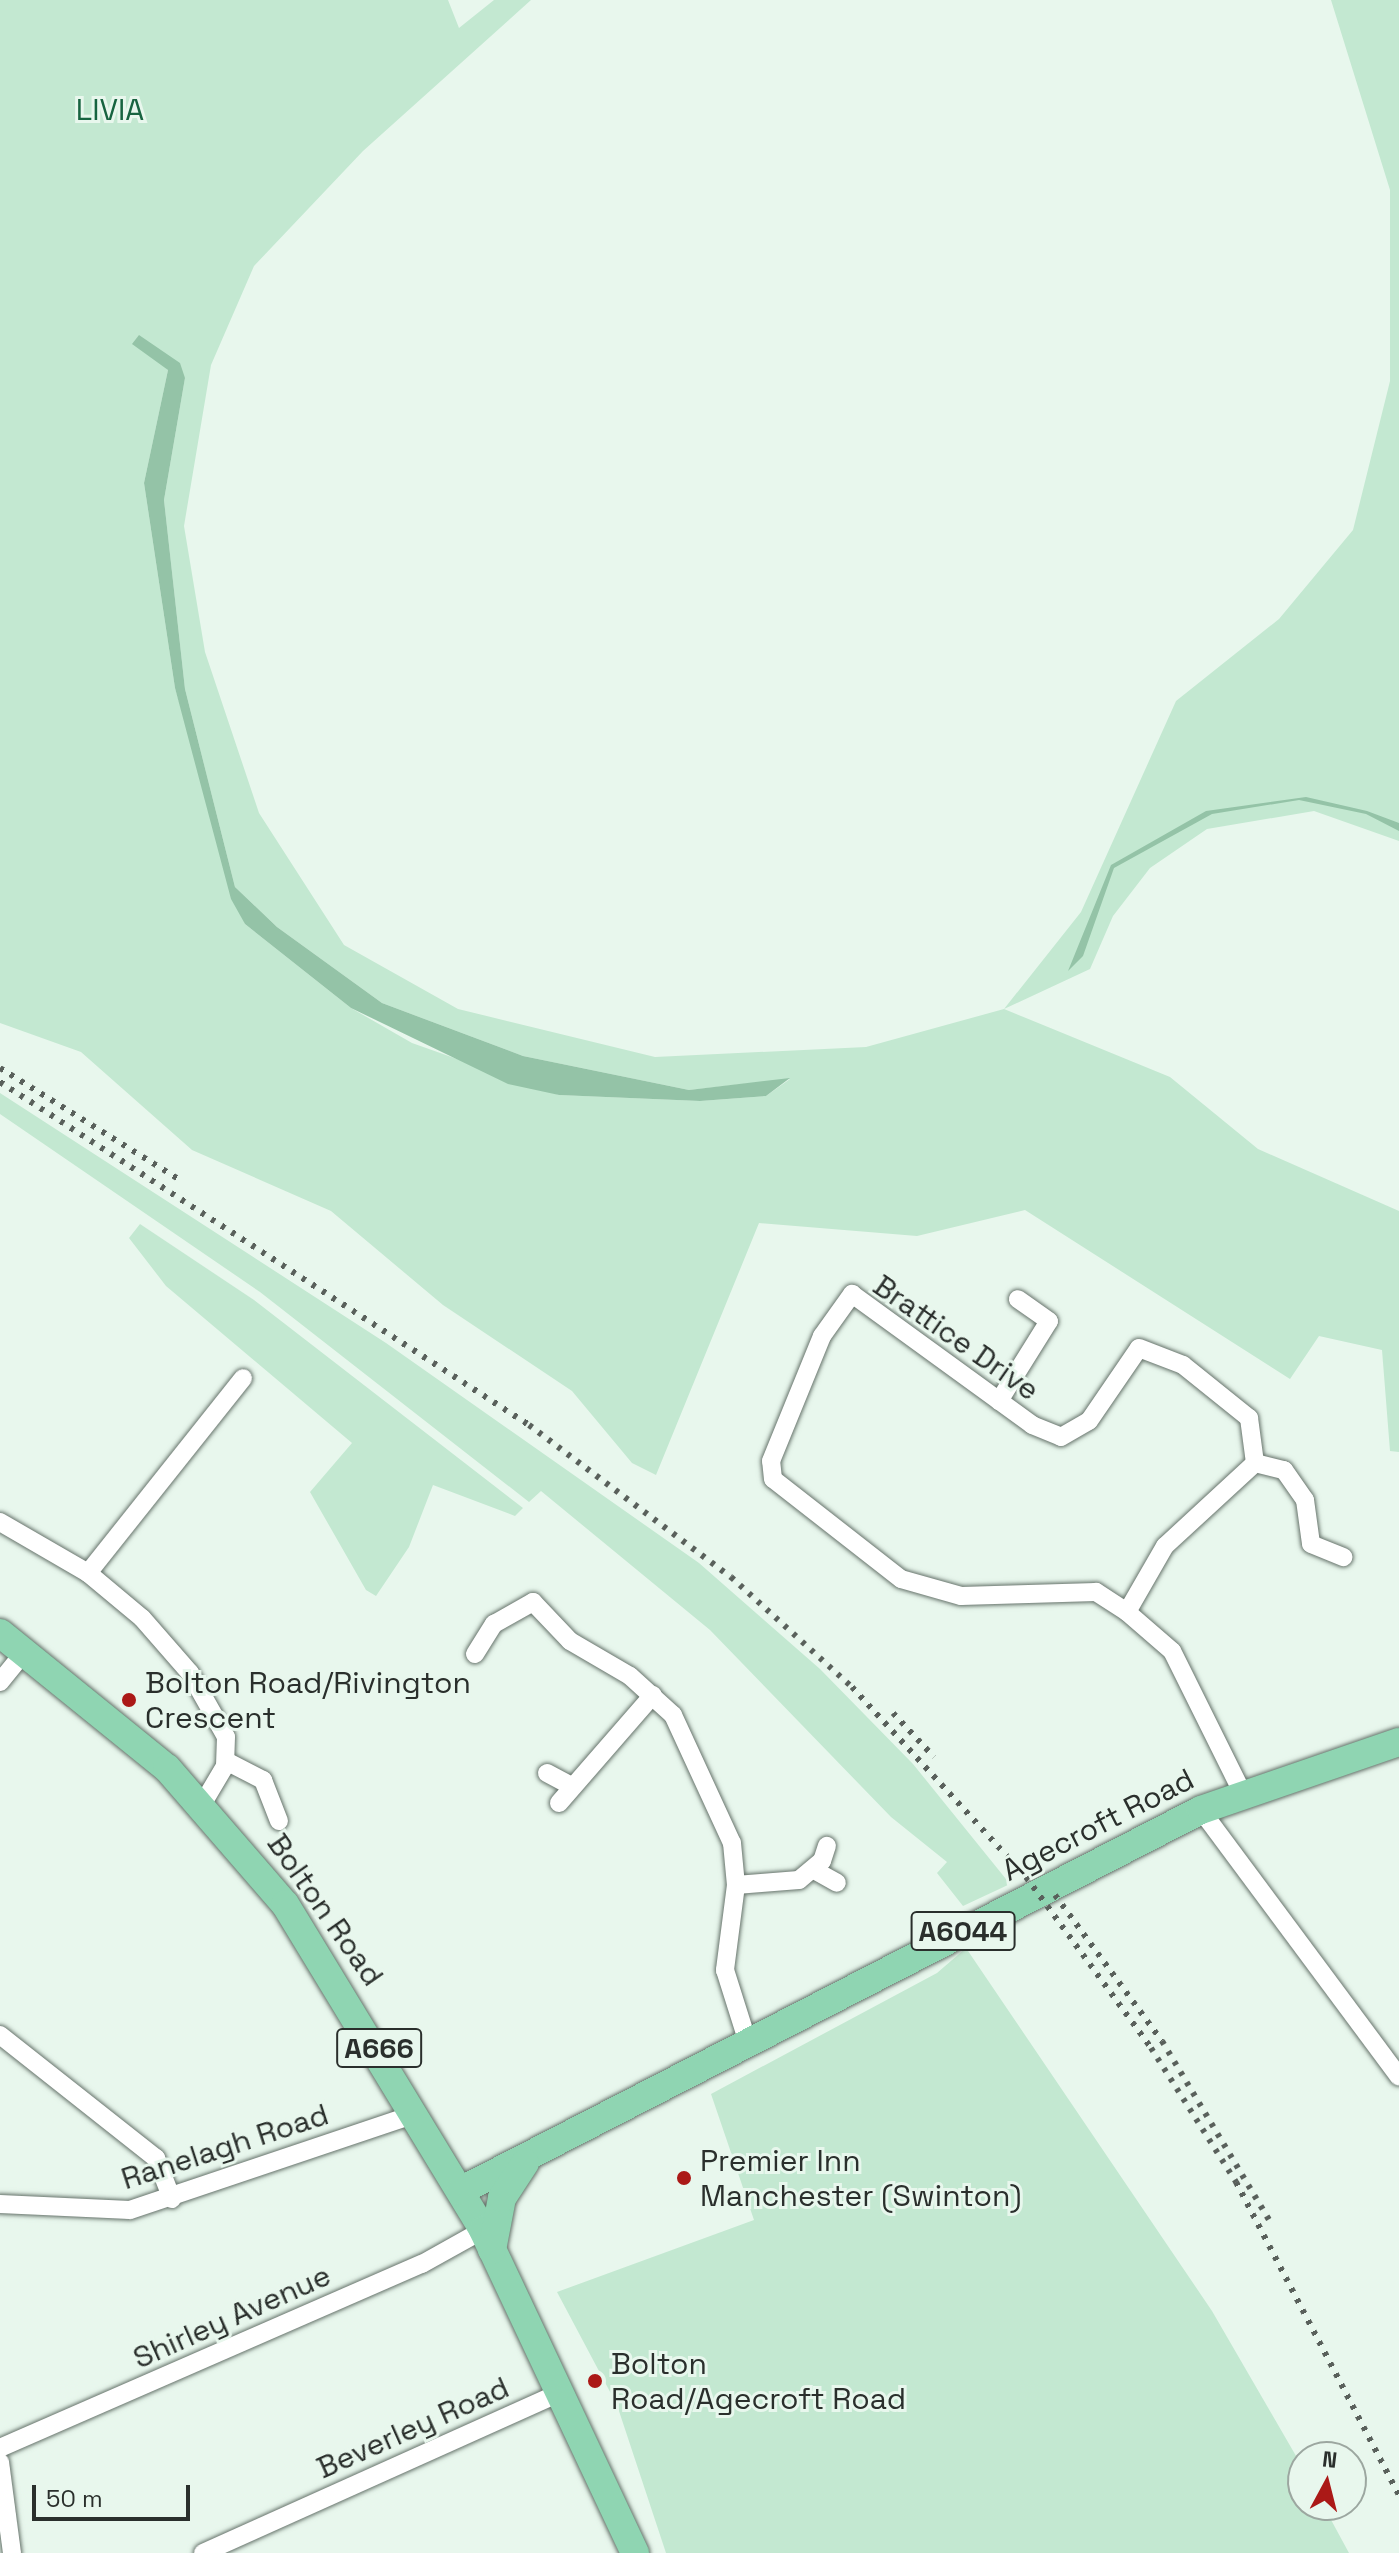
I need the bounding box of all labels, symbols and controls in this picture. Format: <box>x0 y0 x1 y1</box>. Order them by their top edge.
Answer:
park label: LIVIA <box>76 92 144 128</box>
street label: Brattice Drive <box>866 1268 1046 1408</box>
place label: Bolton Road/Rivington Crescent <box>145 1665 471 1736</box>
marker: Bolton Road/Rivington Crescent <box>120 1691 138 1709</box>
street label: Agecroft Road <box>996 1761 1200 1889</box>
street label: Bolton Road <box>259 1827 391 1993</box>
road number: A6044 <box>909 1907 1017 1955</box>
road number: A666 <box>335 2024 423 2072</box>
street label: Ranelagh Road <box>117 2097 333 2197</box>
place label: Premier Inn Manchester (Swinton) <box>700 2143 1022 2214</box>
marker: Premier Inn Manchester (Swinton) <box>675 2169 693 2187</box>
street label: Shirley Avenue <box>128 2257 336 2377</box>
place label: Bolton Road/Agecroft Road <box>611 2346 906 2416</box>
street label: Beverley Road <box>311 2370 515 2486</box>
marker: Bolton Road/Agecroft Road <box>586 2372 604 2390</box>
north arrow <box>1287 2441 1367 2521</box>
text: N <box>1321 2444 1339 2474</box>
scale bar <box>36 2469 194 2519</box>
text: 50 m <box>46 2483 103 2514</box>

